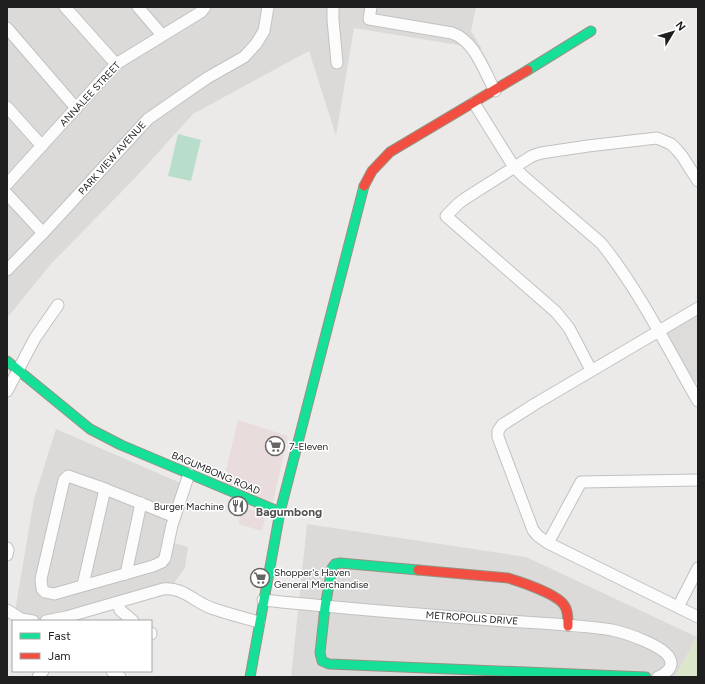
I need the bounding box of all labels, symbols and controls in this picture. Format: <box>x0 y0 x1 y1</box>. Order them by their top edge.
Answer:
north arrow <box>653 12 693 52</box>
text: N <box>673 19 688 34</box>
street label: ANNALEE STREET <box>57 59 124 129</box>
street label: PARK VIEW AVENUE <box>75 118 149 198</box>
supermarket icon: 7-Eleven <box>264 435 286 457</box>
place label: 7-Eleven <box>289 440 329 453</box>
street label: BAGUMBONG ROAD <box>170 448 262 498</box>
restaurant icon: Burger Machine <box>227 495 249 517</box>
place label: Burger Machine <box>154 500 225 513</box>
district label: Bagumbong <box>256 505 322 519</box>
place label: Shopper's Haven General Merchandise <box>274 566 369 591</box>
supermarket icon: Shopper's Haven General Merchandise <box>249 567 271 589</box>
street label: METROPOLIS DRIVE <box>425 608 519 628</box>
legend <box>12 620 152 672</box>
text: Fast <box>48 629 71 643</box>
text: Jam <box>48 649 71 663</box>

